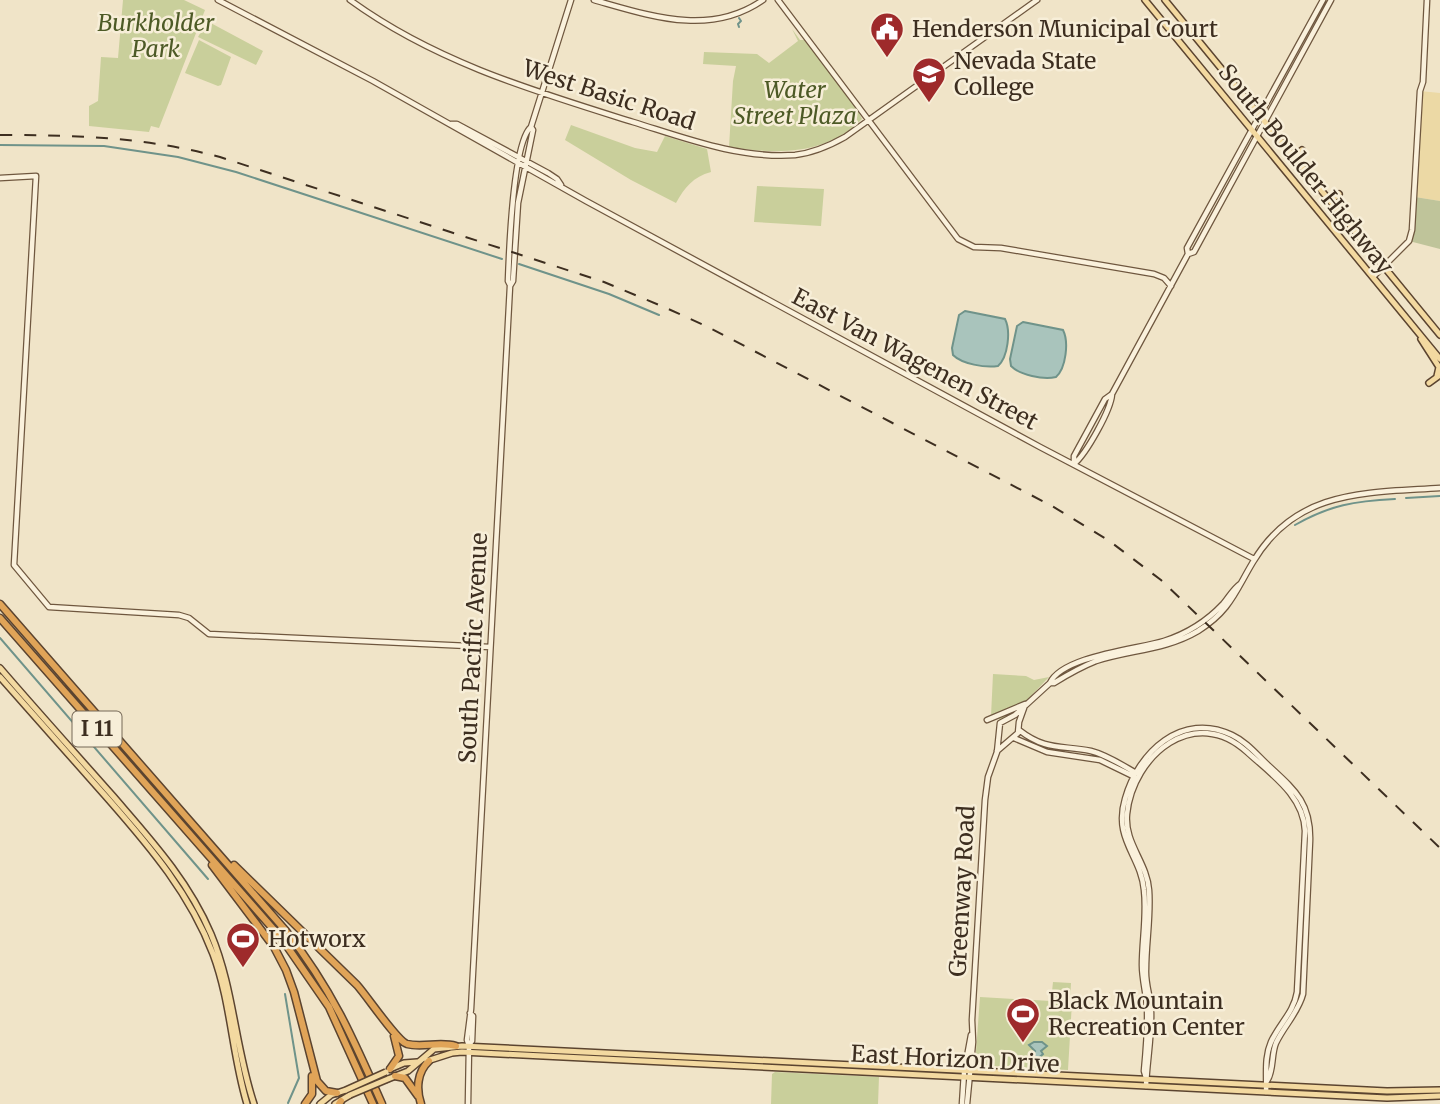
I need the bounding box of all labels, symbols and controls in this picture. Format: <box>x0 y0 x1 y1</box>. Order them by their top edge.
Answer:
park label: Burkholder Park <box>98 8 215 63</box>
public building icon: Henderson Municipal Court <box>868 10 906 59</box>
place label: Henderson Municipal Court <box>912 14 1218 43</box>
place label: Nevada State College <box>954 46 1096 101</box>
street label: West Basic Road <box>518 53 699 136</box>
school or university icon: Nevada State College <box>910 55 948 104</box>
street label: South Boulder Highway <box>1213 58 1401 280</box>
park label: Water Street Plaza <box>733 75 857 130</box>
street label: East Van Wagenen Street <box>787 281 1043 436</box>
street label: South Pacific Avenue <box>452 532 493 764</box>
road number: I 11 <box>72 712 122 746</box>
street label: Greenway Road <box>943 805 980 977</box>
sports icon: Hotworx <box>224 920 262 969</box>
place label: Hotworx <box>268 924 366 953</box>
place label: Black Mountain Recreation Center <box>1048 986 1245 1041</box>
sports icon: Black Mountain Recreation Center <box>1004 995 1042 1044</box>
street label: East Horizon Drive <box>850 1039 1060 1078</box>

